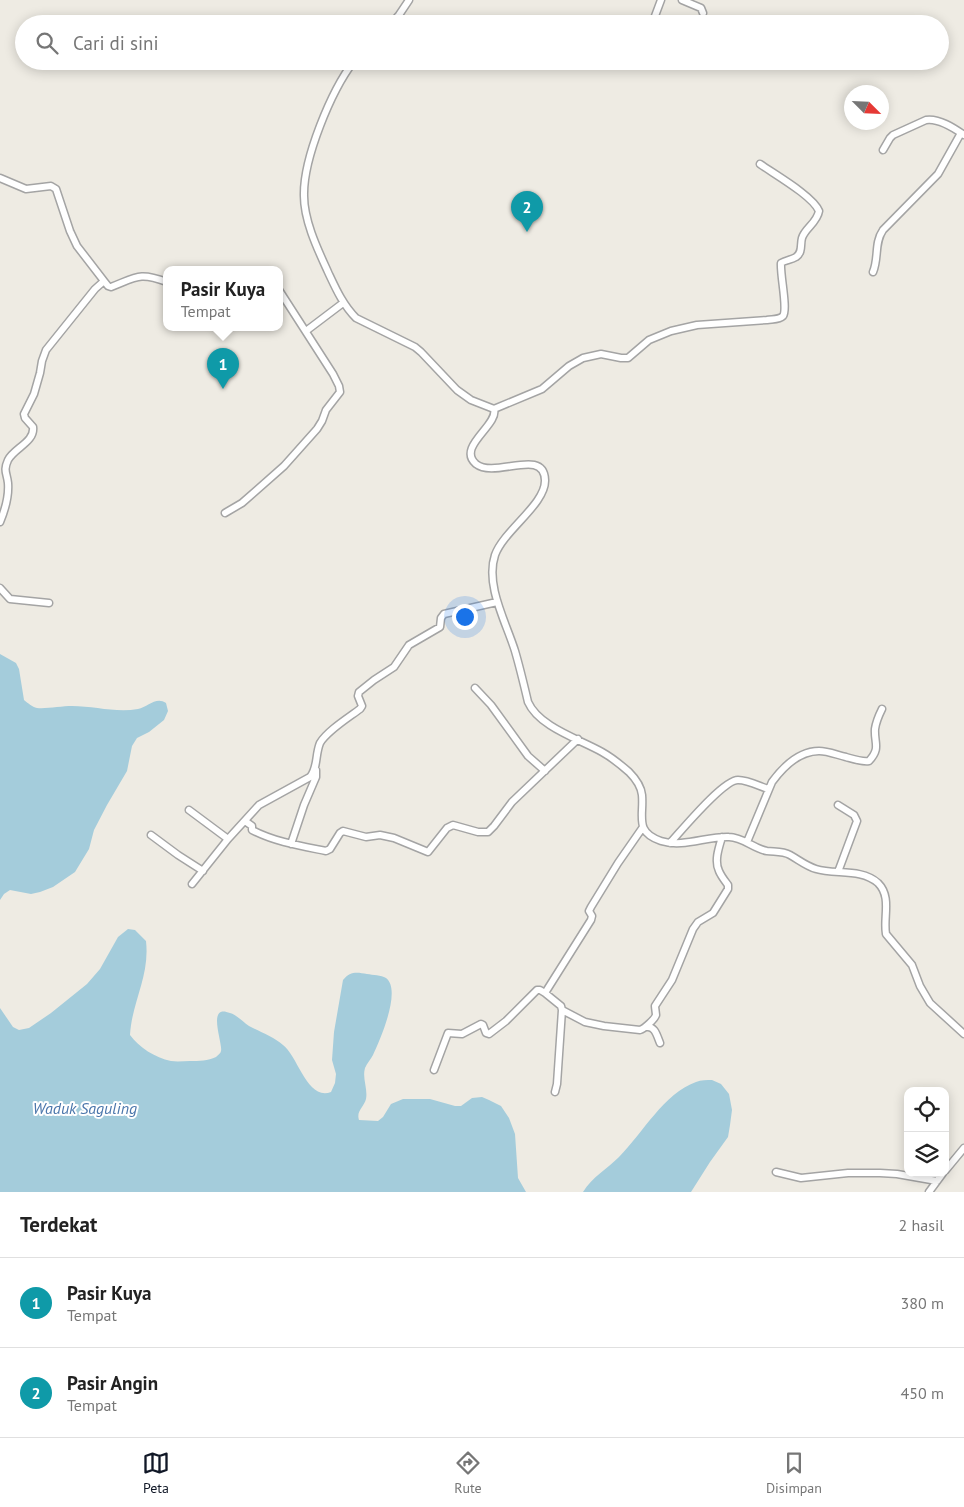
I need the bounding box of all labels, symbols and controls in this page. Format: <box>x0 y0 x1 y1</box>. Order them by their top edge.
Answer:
search box <box>15 15 949 70</box>
icon: search <box>33 29 61 57</box>
text: Cari di sini <box>73 31 159 55</box>
north arrow <box>844 85 889 130</box>
pin: 2 <box>511 191 543 232</box>
popup <box>163 266 283 331</box>
text: Pasir Kuya <box>181 277 265 301</box>
text: Tempat <box>181 301 231 321</box>
pin: 1 <box>207 348 239 389</box>
your location <box>452 604 478 630</box>
map controls <box>904 1087 949 1177</box>
button: locate <box>904 1087 949 1132</box>
water label: Waduk Saguling <box>33 1098 137 1118</box>
button: layers <box>904 1132 949 1177</box>
text: Terdekat <box>20 1211 97 1238</box>
text: 2 hasil <box>899 1215 944 1235</box>
text: Pasir Kuya <box>67 1281 151 1305</box>
text: 1 <box>31 1293 41 1313</box>
text: 380 m <box>901 1293 944 1313</box>
text: Tempat <box>67 1305 117 1325</box>
text: Pasir Angin <box>67 1371 158 1395</box>
text: 2 <box>31 1383 41 1403</box>
text: 450 m <box>901 1383 944 1403</box>
text: Tempat <box>67 1395 117 1415</box>
tab: Peta <box>142 1449 170 1497</box>
tab: Rute <box>454 1449 482 1497</box>
tab: Disimpan <box>766 1449 822 1497</box>

